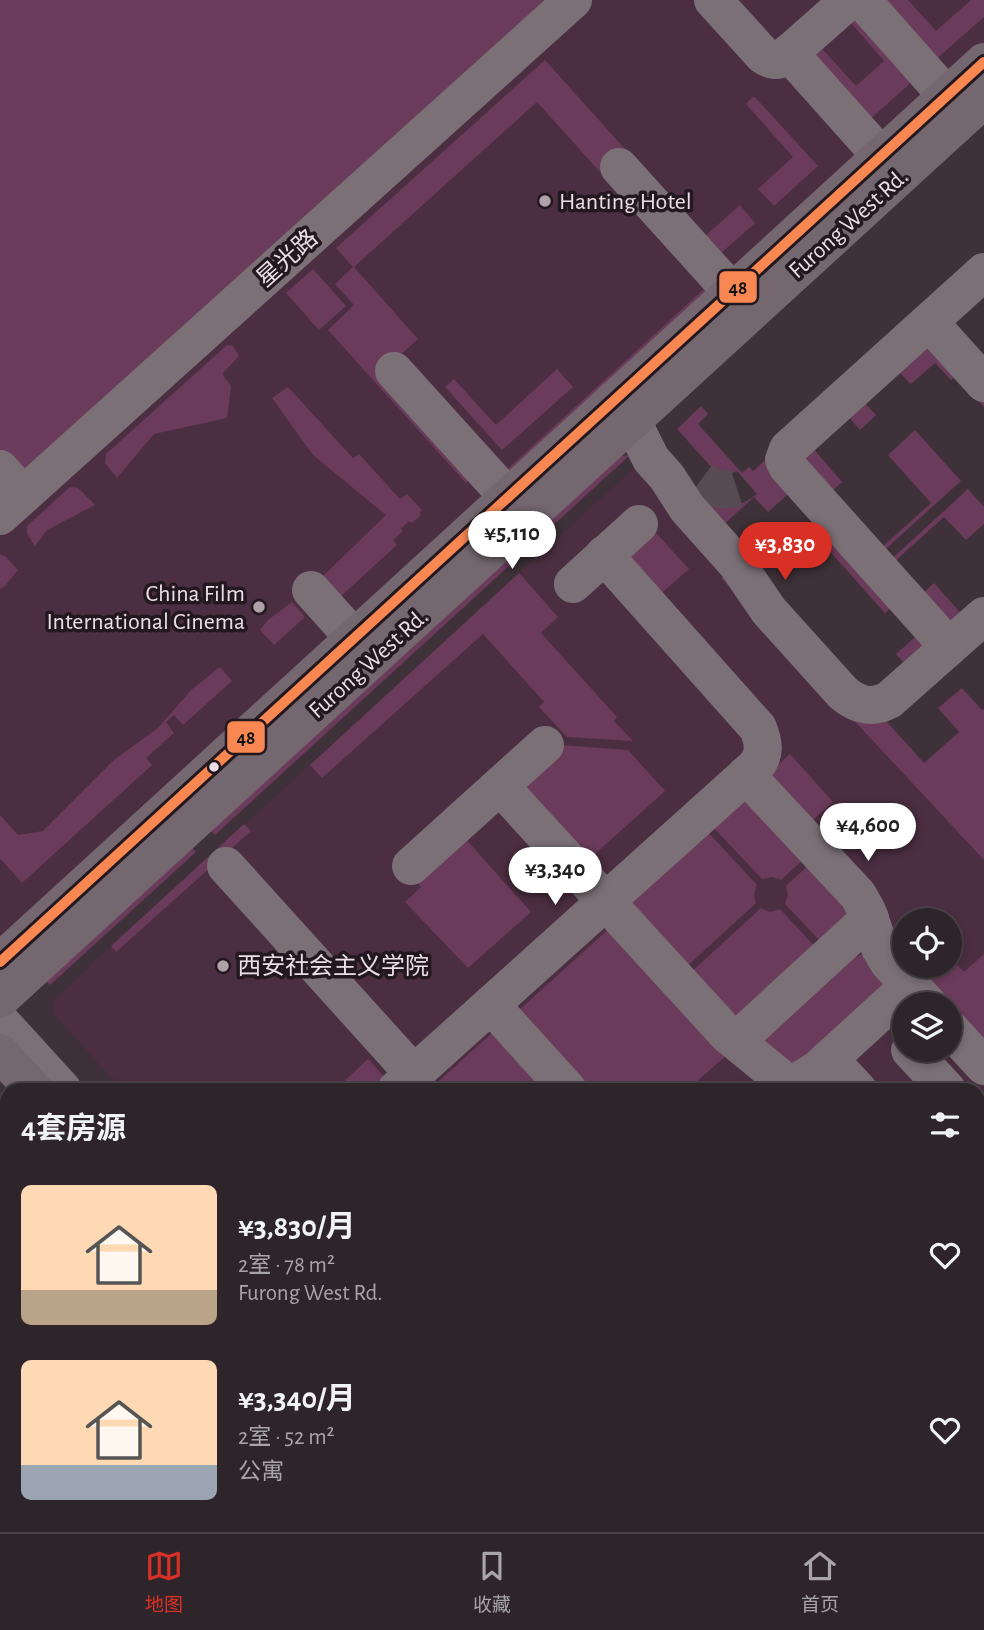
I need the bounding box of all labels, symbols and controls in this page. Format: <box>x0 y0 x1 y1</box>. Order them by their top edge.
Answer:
street label: Furong West Rd. <box>785 164 913 283</box>
place label: Hanting Hotel <box>559 190 692 214</box>
marker: Hanting Hotel <box>537 193 553 209</box>
street label: 星光路 <box>252 224 322 292</box>
line badge: 48 <box>718 270 758 304</box>
text: 48 <box>729 279 747 298</box>
pin: ¥5,110 <box>455 512 569 571</box>
text: ¥5,110 <box>484 522 540 545</box>
pin: ¥3,830 <box>728 522 842 582</box>
text: ¥3,830 <box>755 533 815 556</box>
place label: China Film International Cinema <box>46 582 245 634</box>
marker: China Film International Cinema <box>251 599 267 615</box>
street label: Furong West Rd. <box>305 604 433 723</box>
line badge: 48 <box>226 720 266 754</box>
text: 48 <box>237 729 255 748</box>
unlabelled marker <box>207 760 221 774</box>
pin: ¥4,600 <box>811 804 925 863</box>
text: ¥4,600 <box>836 814 900 837</box>
pin: ¥3,340 <box>498 848 612 907</box>
text: ¥3,340 <box>525 858 585 881</box>
map controls <box>892 908 962 1062</box>
button: locate <box>892 908 962 978</box>
place label: 西安社会主义学院 <box>237 953 429 979</box>
marker: 西安社会主义学院 <box>215 958 231 974</box>
button: layers <box>892 992 962 1062</box>
icon: filters <box>926 1106 964 1144</box>
text: 4套房源 <box>21 1114 126 1144</box>
text: ¥3,830/月 <box>238 1212 355 1242</box>
icon: home <box>77 1213 161 1297</box>
icon: heart <box>926 1236 964 1274</box>
text: 2室 · 78 m² <box>238 1254 335 1277</box>
text: Furong West Rd. <box>238 1282 383 1305</box>
text: ¥3,340/月 <box>238 1384 356 1414</box>
icon: home <box>77 1388 161 1472</box>
icon: heart <box>926 1411 964 1449</box>
text: 2室 · 52 m² <box>238 1426 335 1449</box>
text: 公寓 <box>238 1461 284 1484</box>
tab: 地图 <box>145 1547 183 1617</box>
tab: 收藏 <box>473 1547 511 1617</box>
tab: 首页 <box>801 1547 839 1617</box>

